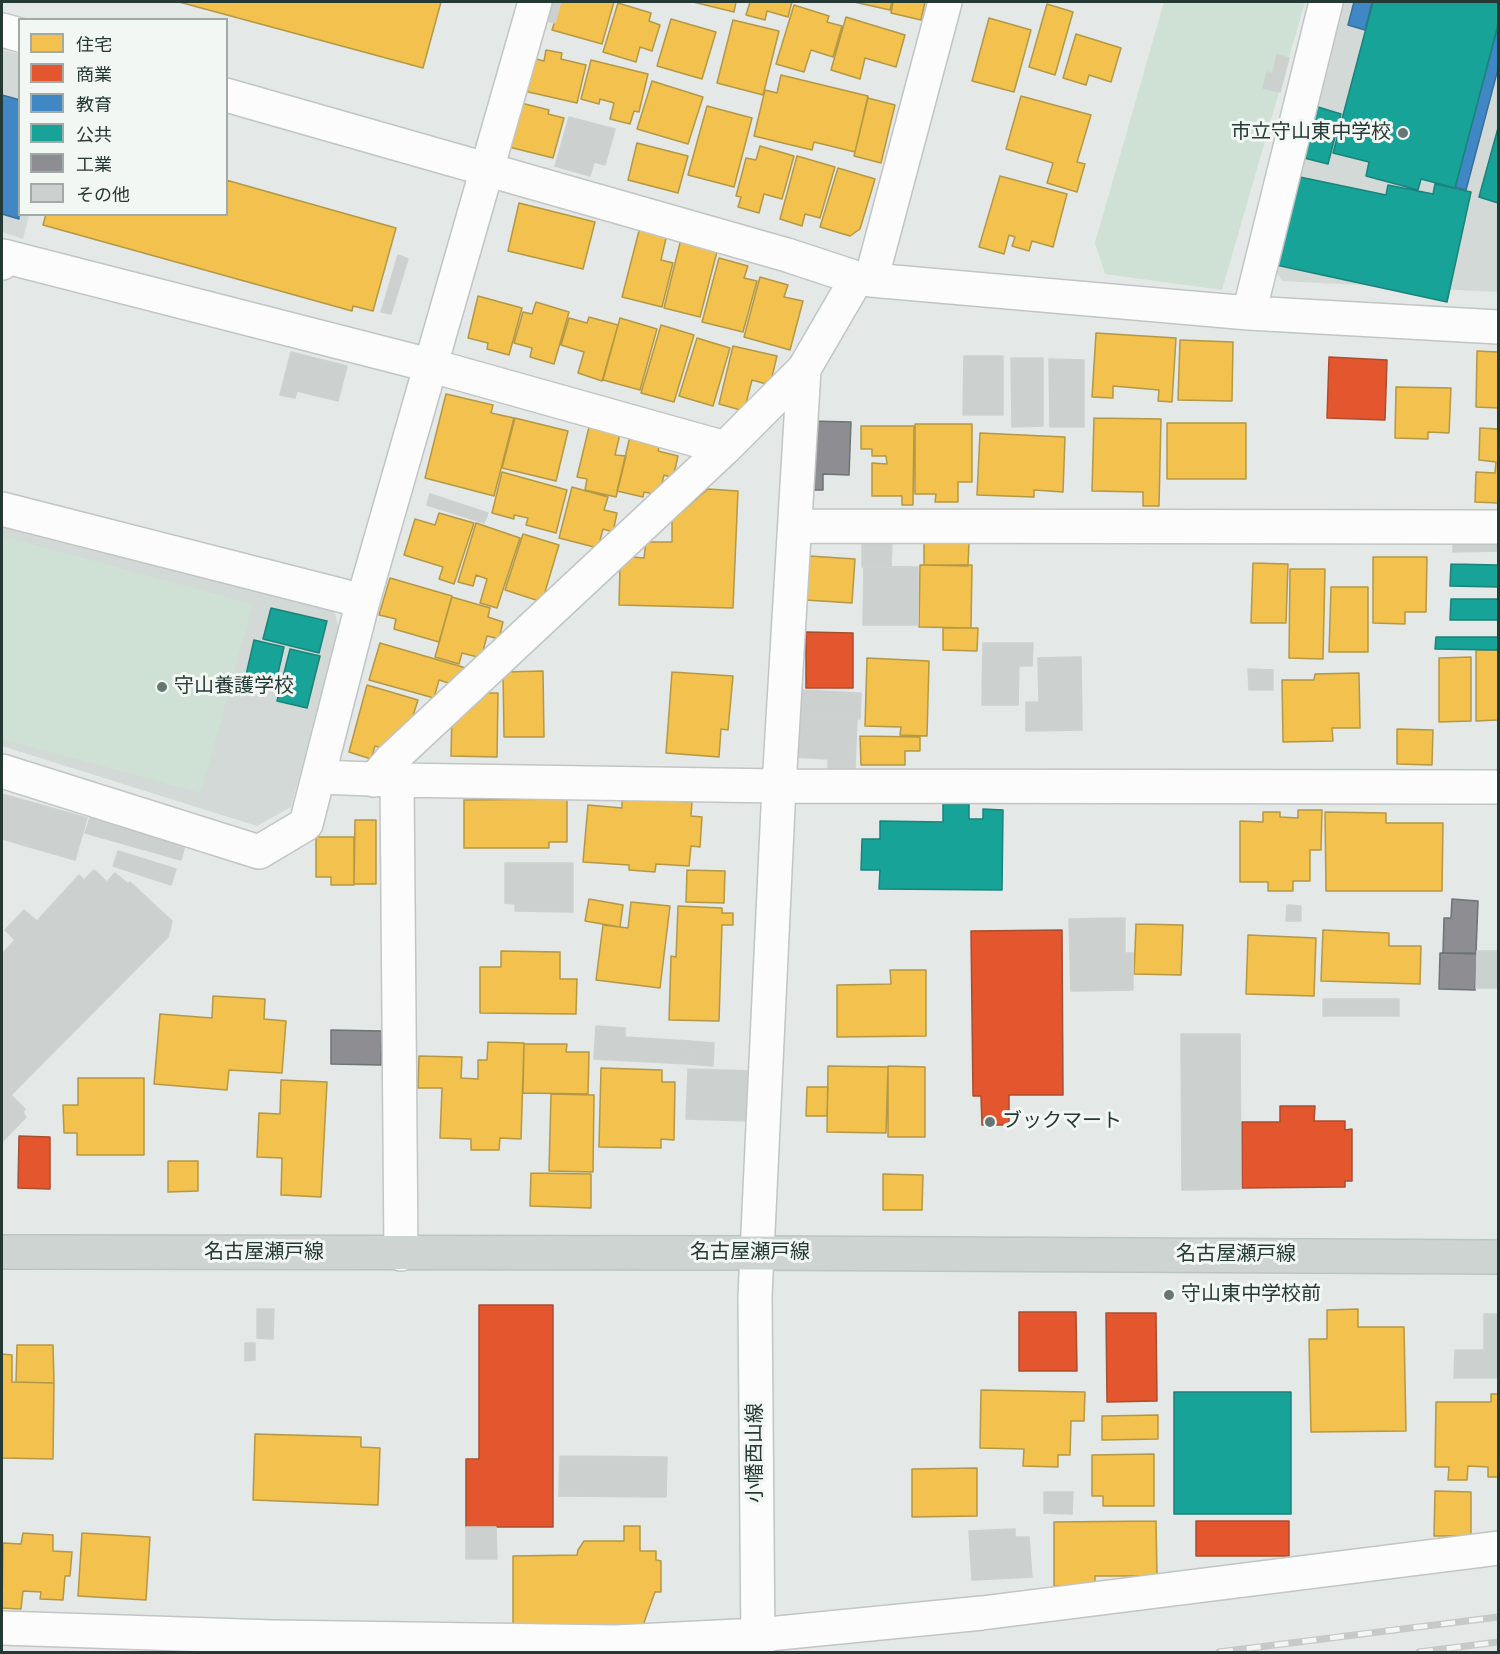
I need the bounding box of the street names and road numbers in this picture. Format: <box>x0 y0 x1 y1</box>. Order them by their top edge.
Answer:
street label: 名古屋瀬戸線 <box>204 1241 324 1265</box>
street label: 名古屋瀬戸線 <box>690 1241 810 1265</box>
street label: 名古屋瀬戸線 <box>1176 1243 1296 1267</box>
street label: 小幡西山線 <box>744 1403 768 1503</box>

